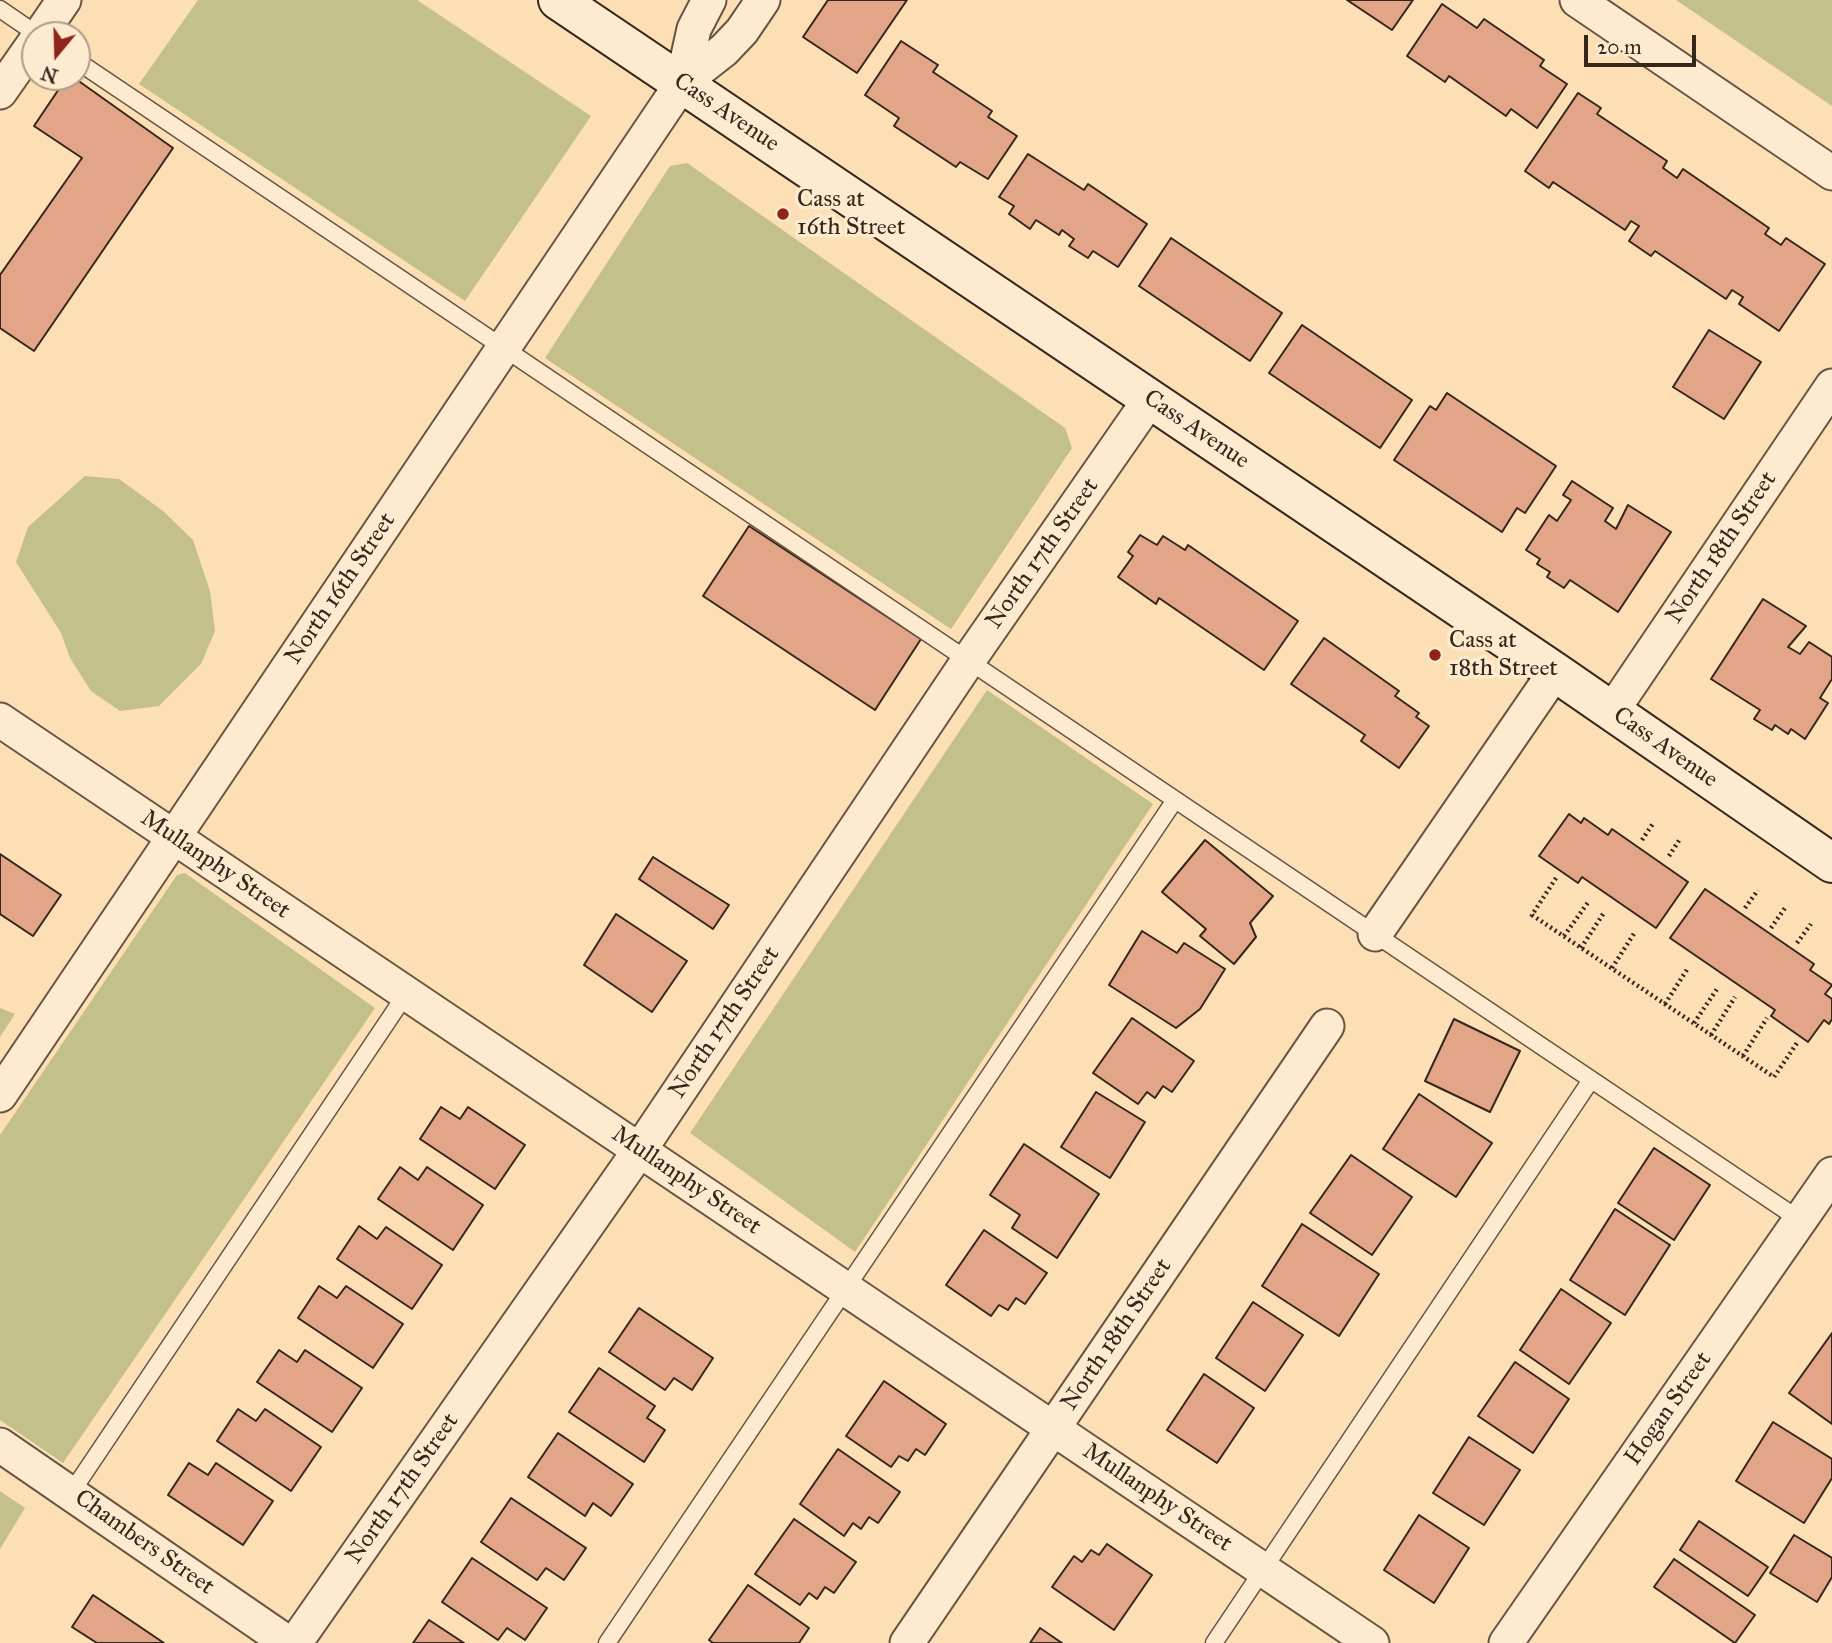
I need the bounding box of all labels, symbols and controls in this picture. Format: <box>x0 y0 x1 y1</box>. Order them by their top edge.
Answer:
north arrow <box>21 21 91 91</box>
scale bar <box>1587 21 1699 65</box>
text: 20 m <box>1597 34 1642 60</box>
text: N <box>38 61 61 88</box>
street label: Cass Avenue <box>668 67 784 159</box>
place label: Cass at 16th Street <box>797 186 905 242</box>
marker: Cass at 16th Street <box>775 206 791 222</box>
street label: Cass Avenue <box>1138 384 1254 476</box>
street label: North 18th Street <box>1661 467 1783 629</box>
street label: North 17th Street <box>980 473 1106 635</box>
street label: North 16th Street <box>280 508 402 670</box>
place label: Cass at 18th Street <box>1449 627 1558 683</box>
marker: Cass at 18th Street <box>1427 647 1443 663</box>
street label: Cass Avenue <box>1607 701 1723 795</box>
street label: Mullanphy Street <box>135 804 295 926</box>
street label: North 17th Street <box>664 942 786 1104</box>
street label: Mullanphy Street <box>606 1120 766 1242</box>
street label: North 18th Street <box>1056 1254 1178 1416</box>
street label: Hogan Street <box>1619 1347 1719 1471</box>
street label: North 17th Street <box>340 1408 466 1570</box>
street label: Mullanphy Street <box>1077 1437 1237 1559</box>
street label: Chambers Street <box>69 1484 219 1602</box>

